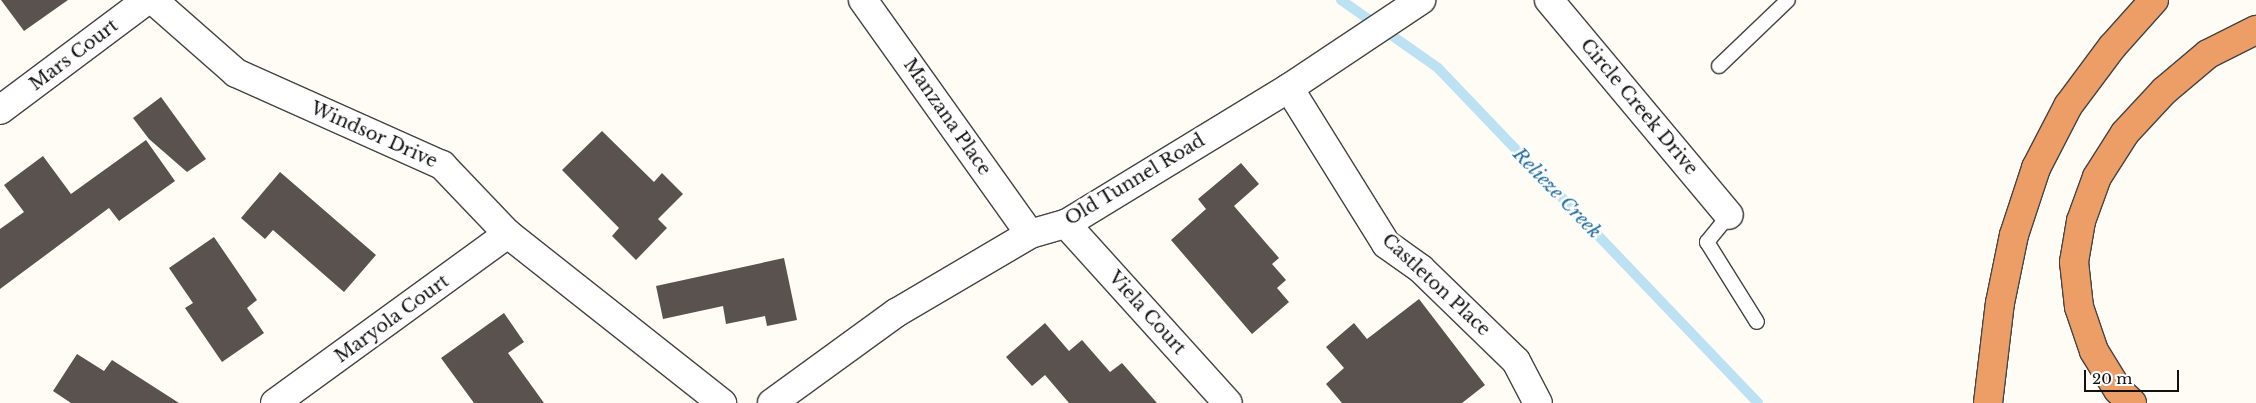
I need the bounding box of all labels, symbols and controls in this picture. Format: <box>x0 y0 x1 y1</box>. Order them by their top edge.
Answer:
street label: Mars Court <box>26 15 122 95</box>
street label: Circle Creek Drive <box>1576 35 1702 179</box>
street label: Manzana Place <box>899 54 995 180</box>
street label: Windsor Drive <box>307 97 441 173</box>
street label: Old Tunnel Road <box>1061 130 1209 230</box>
water label: Relieze Creek <box>1508 143 1606 243</box>
street label: Castleton Place <box>1377 229 1495 341</box>
street label: Viela Court <box>1104 267 1190 359</box>
street label: Maryola Court <box>331 270 453 368</box>
scale bar <box>2086 360 2181 392</box>
text: 20 m <box>2092 369 2132 388</box>

